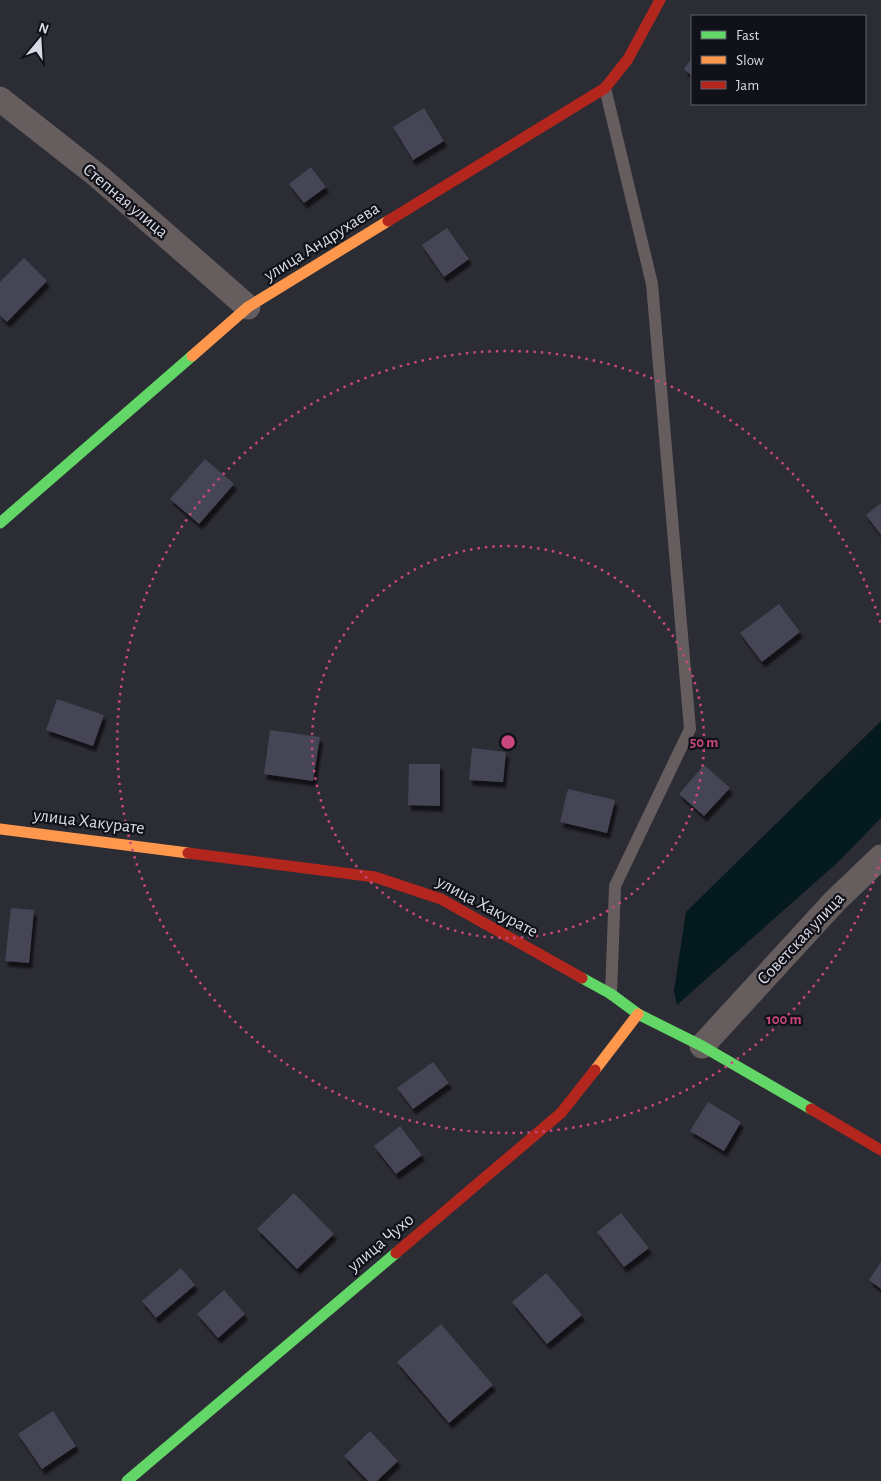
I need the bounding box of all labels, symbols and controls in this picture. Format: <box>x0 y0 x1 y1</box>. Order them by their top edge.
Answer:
north arrow <box>15 15 65 65</box>
legend <box>691 15 866 105</box>
text: N <box>37 20 51 37</box>
text: Fast <box>736 28 760 43</box>
text: Slow <box>736 53 764 68</box>
text: Jam <box>736 78 759 93</box>
street label: Степная улица <box>79 160 171 242</box>
street label: улица Андрухаева <box>260 199 383 285</box>
centre of rings <box>499 733 517 751</box>
text: 50 m <box>690 735 718 750</box>
street label: улица Хакурате <box>31 806 146 838</box>
street label: улица Хакурате <box>432 872 541 941</box>
street label: Советская улица <box>754 890 848 988</box>
text: 100 m <box>766 1012 802 1027</box>
street label: улица Чухо <box>344 1210 417 1276</box>

